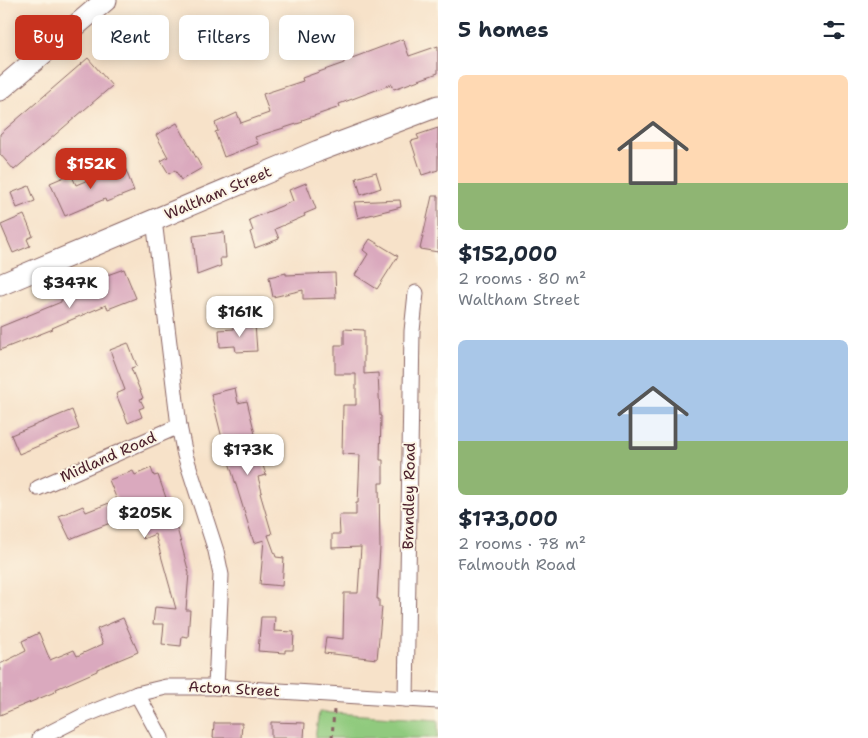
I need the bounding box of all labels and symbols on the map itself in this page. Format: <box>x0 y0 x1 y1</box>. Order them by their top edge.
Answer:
pin: $152K <box>56 148 126 190</box>
street label: Waltham Street <box>161 161 275 225</box>
pin: $347K <box>35 266 105 309</box>
pin: $161K <box>205 296 275 338</box>
street label: Midland Road <box>57 427 160 487</box>
pin: $173K <box>213 434 283 476</box>
street label: Brandley Road <box>398 442 420 550</box>
pin: $205K <box>110 496 180 539</box>
street label: Acton Street <box>188 677 280 701</box>

